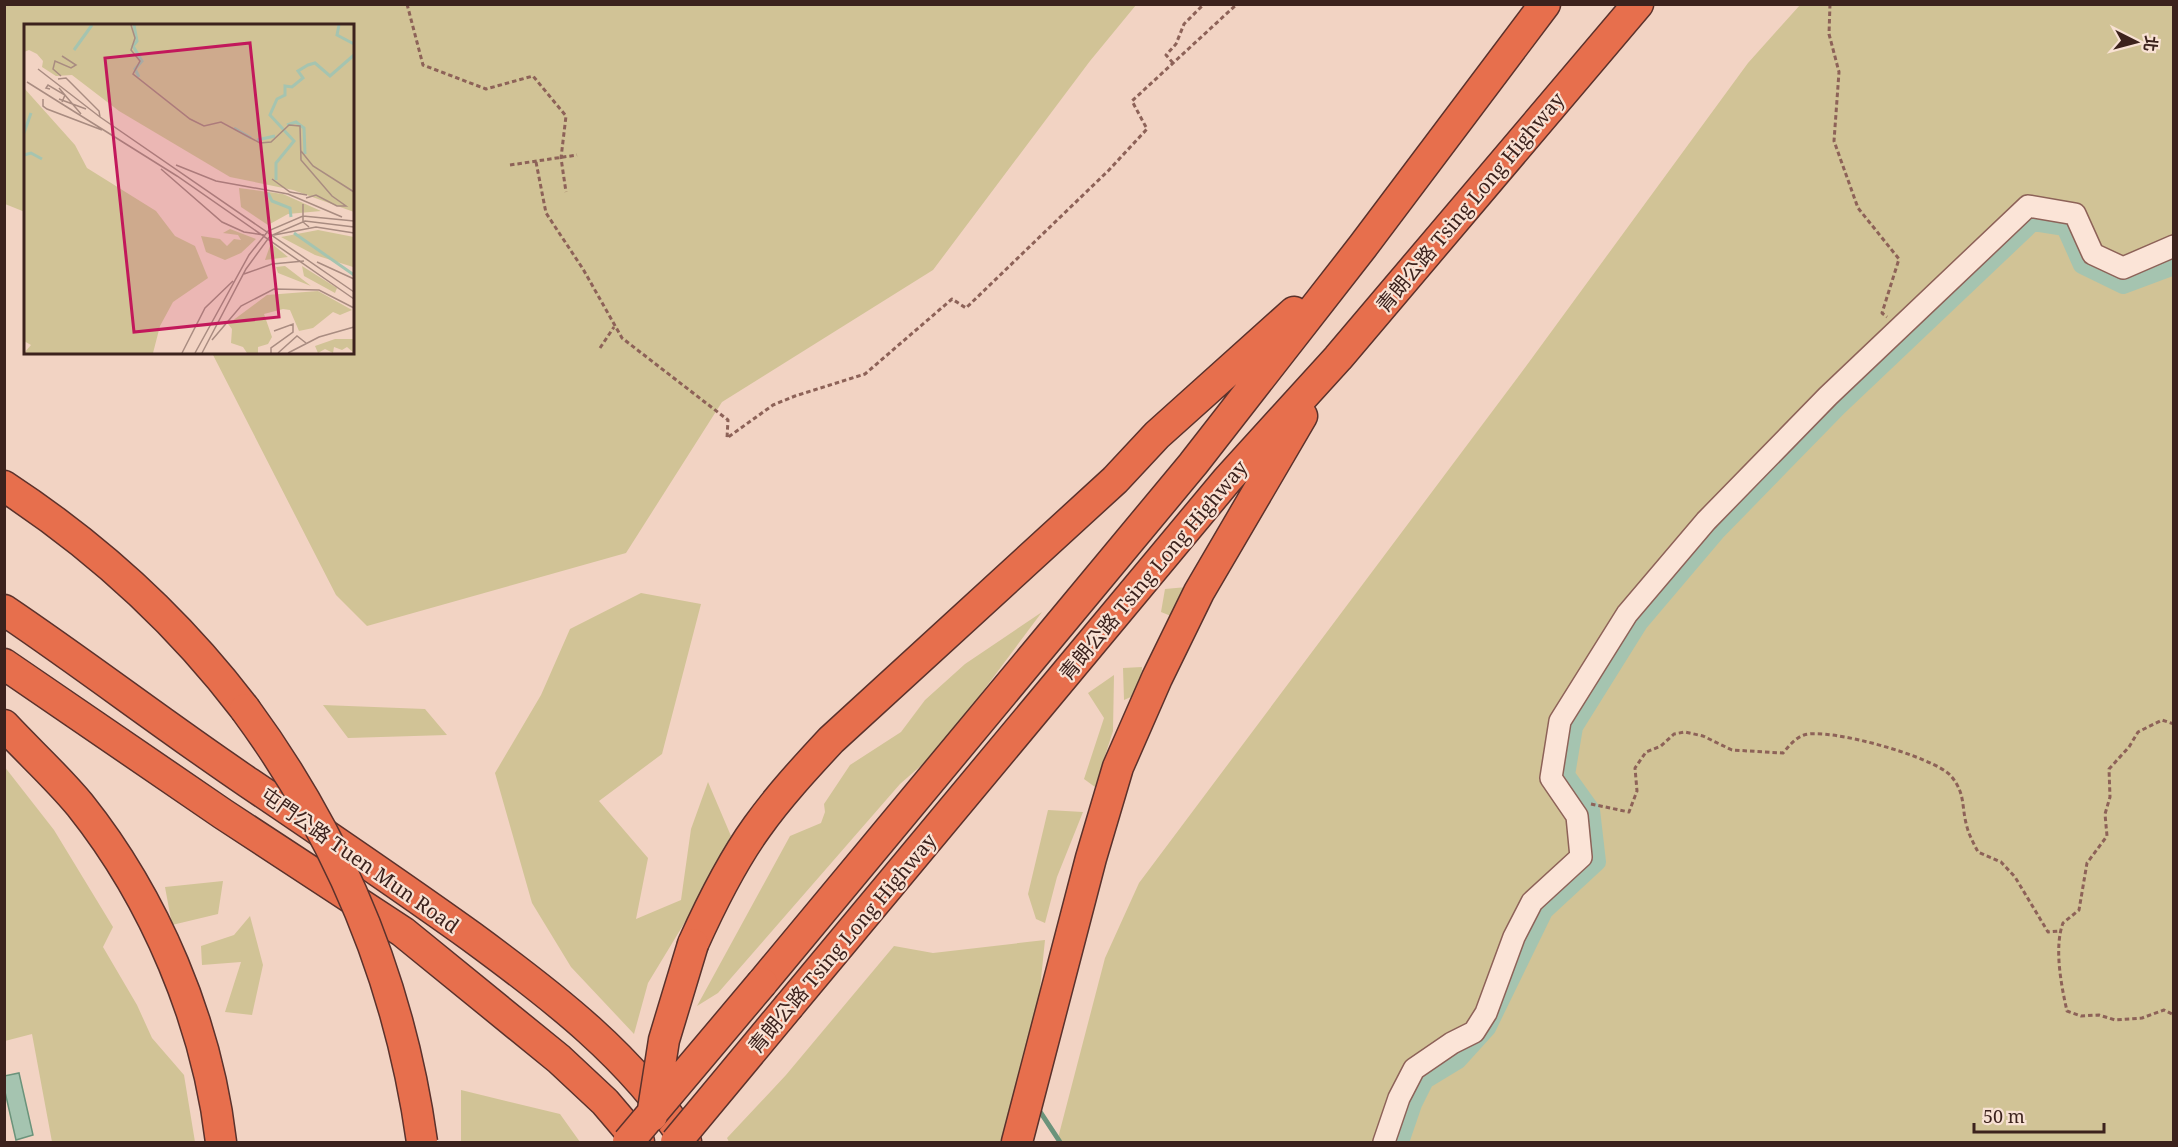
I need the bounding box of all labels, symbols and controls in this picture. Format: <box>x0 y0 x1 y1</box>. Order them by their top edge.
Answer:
north arrow <box>2106 12 2166 72</box>
inset map <box>24 24 354 354</box>
text: 北 <box>2139 34 2163 53</box>
street label: 青朗公路 Tsing Long Highway <box>1370 86 1571 318</box>
street label: 青朗公路 Tsing Long Highway <box>1053 454 1254 686</box>
street label: 屯門公路 Tuen Mun Road <box>255 781 465 939</box>
street label: 青朗公路 Tsing Long Highway <box>742 827 943 1059</box>
scale bar <box>1974 1096 2104 1134</box>
text: 50 m <box>1983 1104 2025 1128</box>

